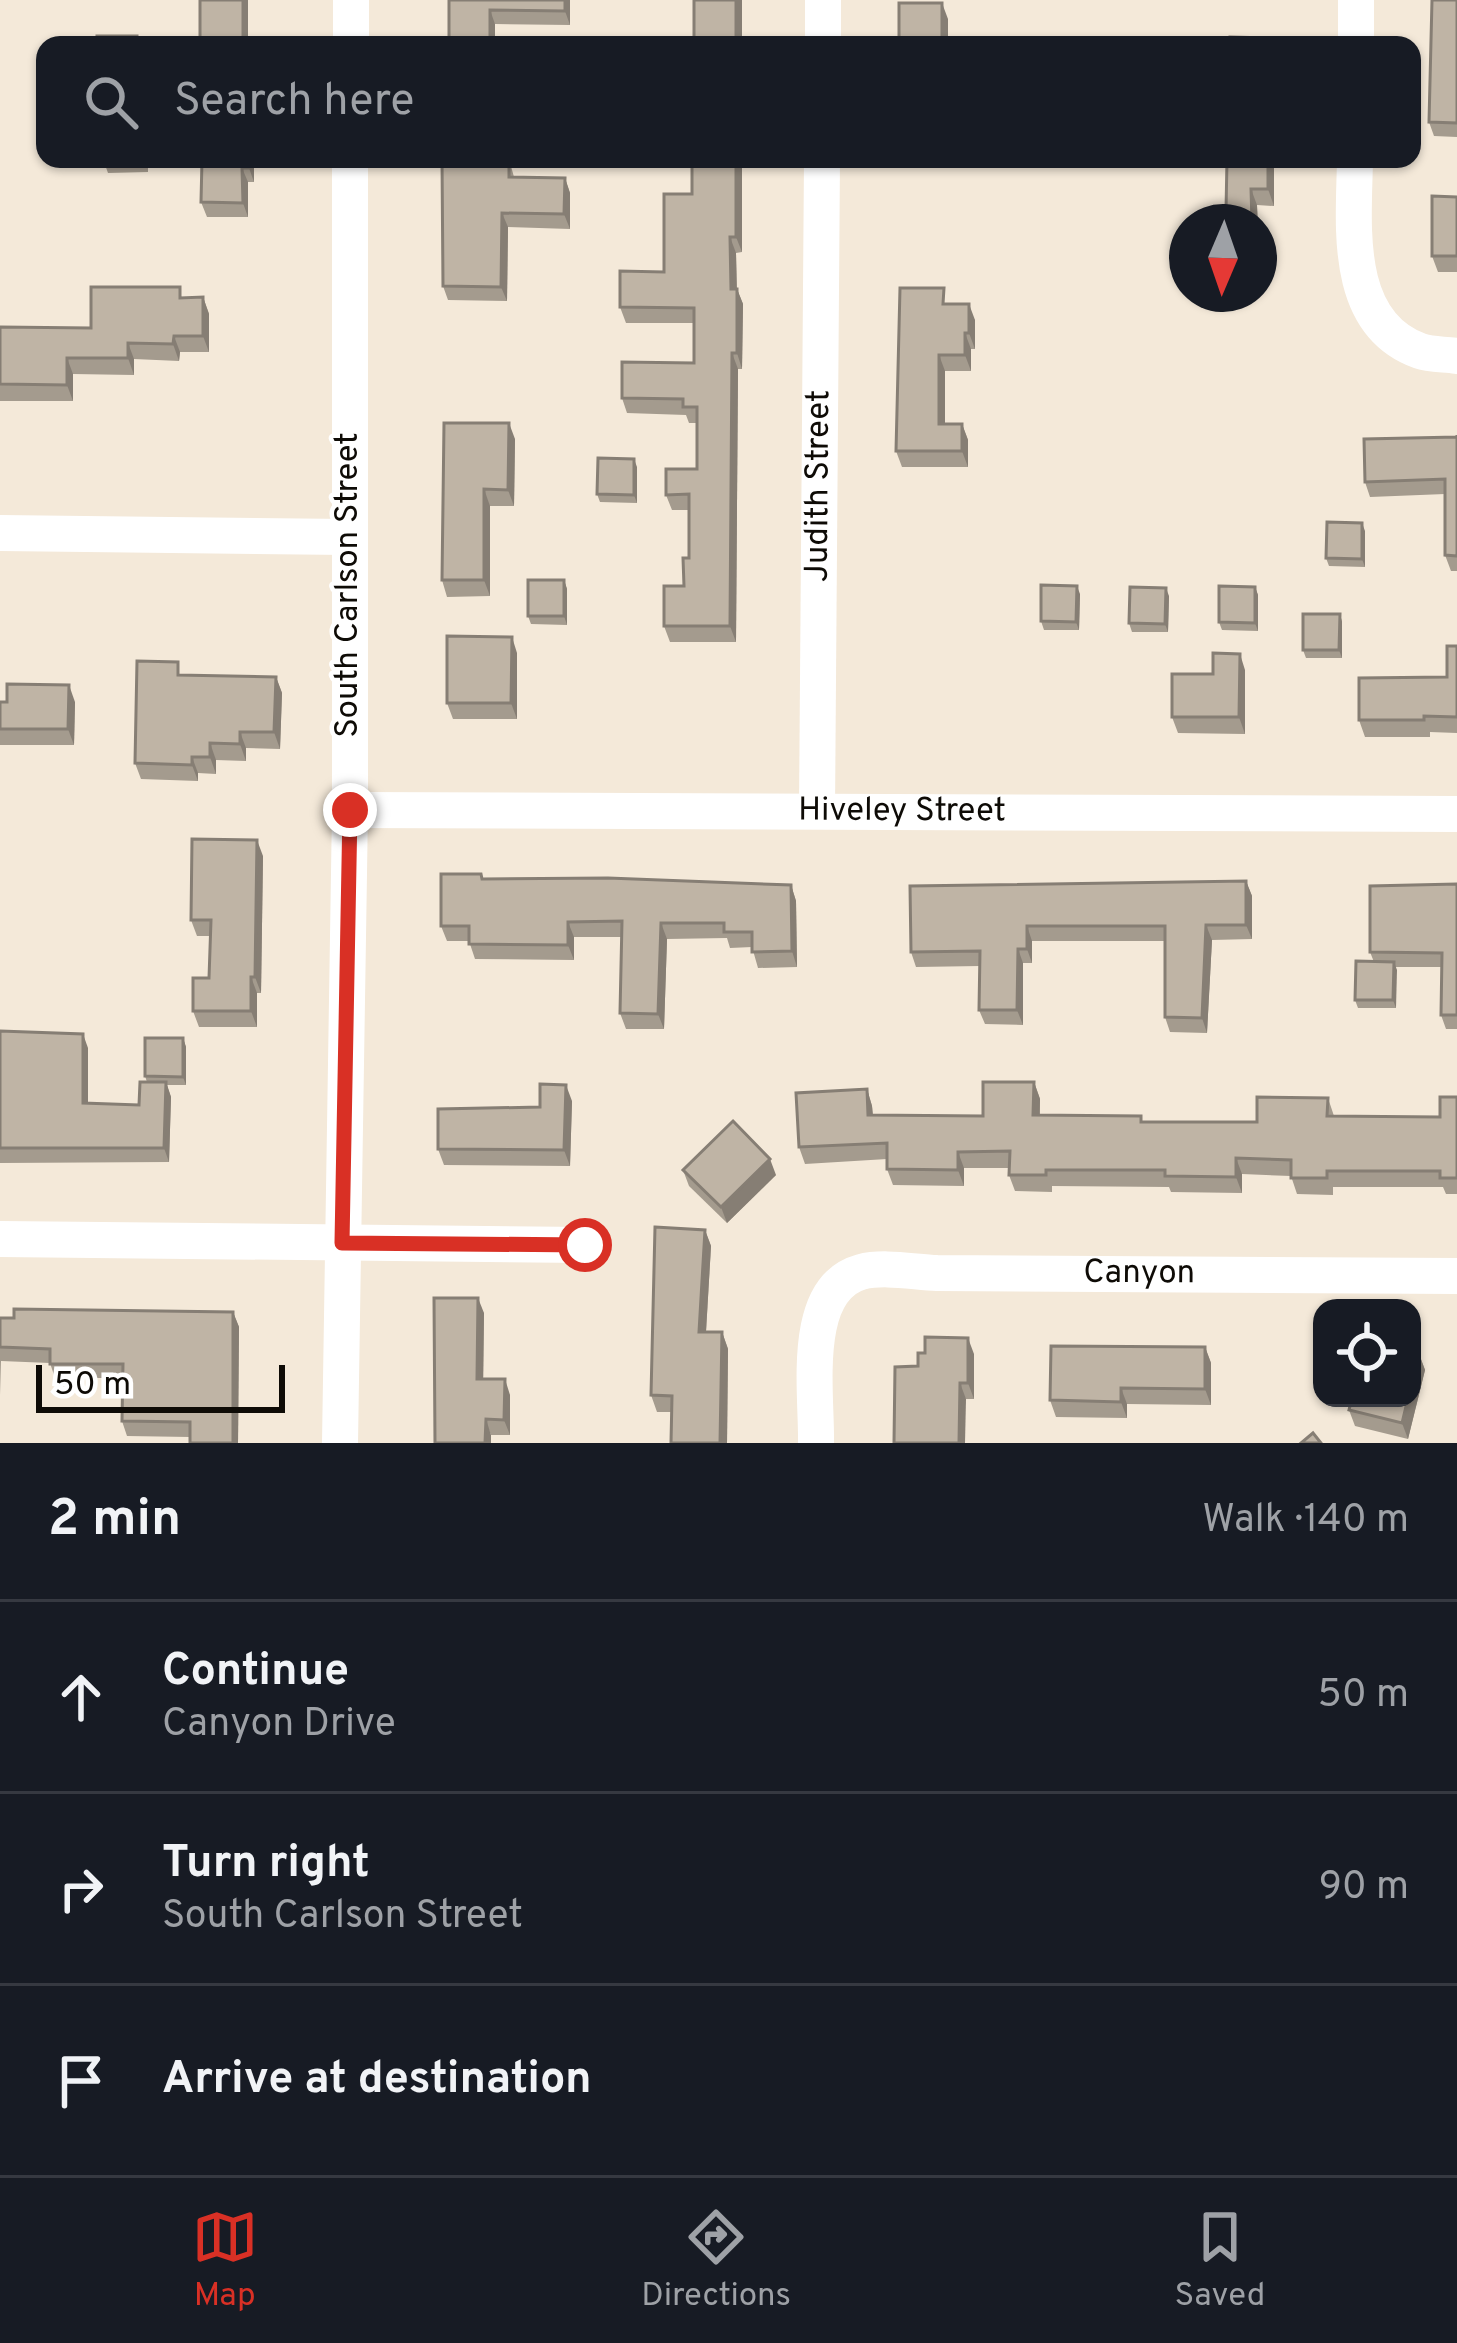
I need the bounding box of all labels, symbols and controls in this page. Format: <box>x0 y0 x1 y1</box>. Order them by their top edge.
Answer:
search box <box>36 36 1421 168</box>
icon: search <box>78 69 144 135</box>
text: Search here <box>174 74 414 131</box>
north arrow <box>1169 204 1277 312</box>
street label: Judith Street <box>798 390 841 582</box>
street label: South Carlson Street <box>328 432 370 738</box>
route end <box>323 783 377 837</box>
street label: Hiveley Street <box>798 791 1006 833</box>
route start <box>558 1218 612 1272</box>
street label: Canyon <box>1083 1253 1195 1295</box>
map controls <box>1313 1299 1421 1407</box>
button: locate <box>1313 1299 1421 1407</box>
scale bar <box>36 1359 285 1412</box>
text: 50 m <box>54 1365 131 1407</box>
text: 2 min <box>48 1489 181 1554</box>
text: Walk · 140 m <box>1202 1497 1409 1546</box>
text: Continue <box>162 1644 349 1701</box>
icon: ahead <box>48 1664 114 1730</box>
text: 50 m <box>1318 1672 1409 1721</box>
text: Canyon Drive <box>162 1701 396 1750</box>
text: Turn right <box>162 1836 370 1893</box>
icon: right <box>48 1856 114 1922</box>
text: 90 m <box>1319 1864 1409 1913</box>
text: South Carlson Street <box>162 1893 523 1942</box>
icon: arrive <box>48 2048 114 2114</box>
text: Arrive at destination <box>162 2052 592 2109</box>
tab: Map <box>192 2204 258 2318</box>
tab: Directions <box>641 2204 791 2318</box>
tab: Saved <box>1175 2204 1265 2318</box>

